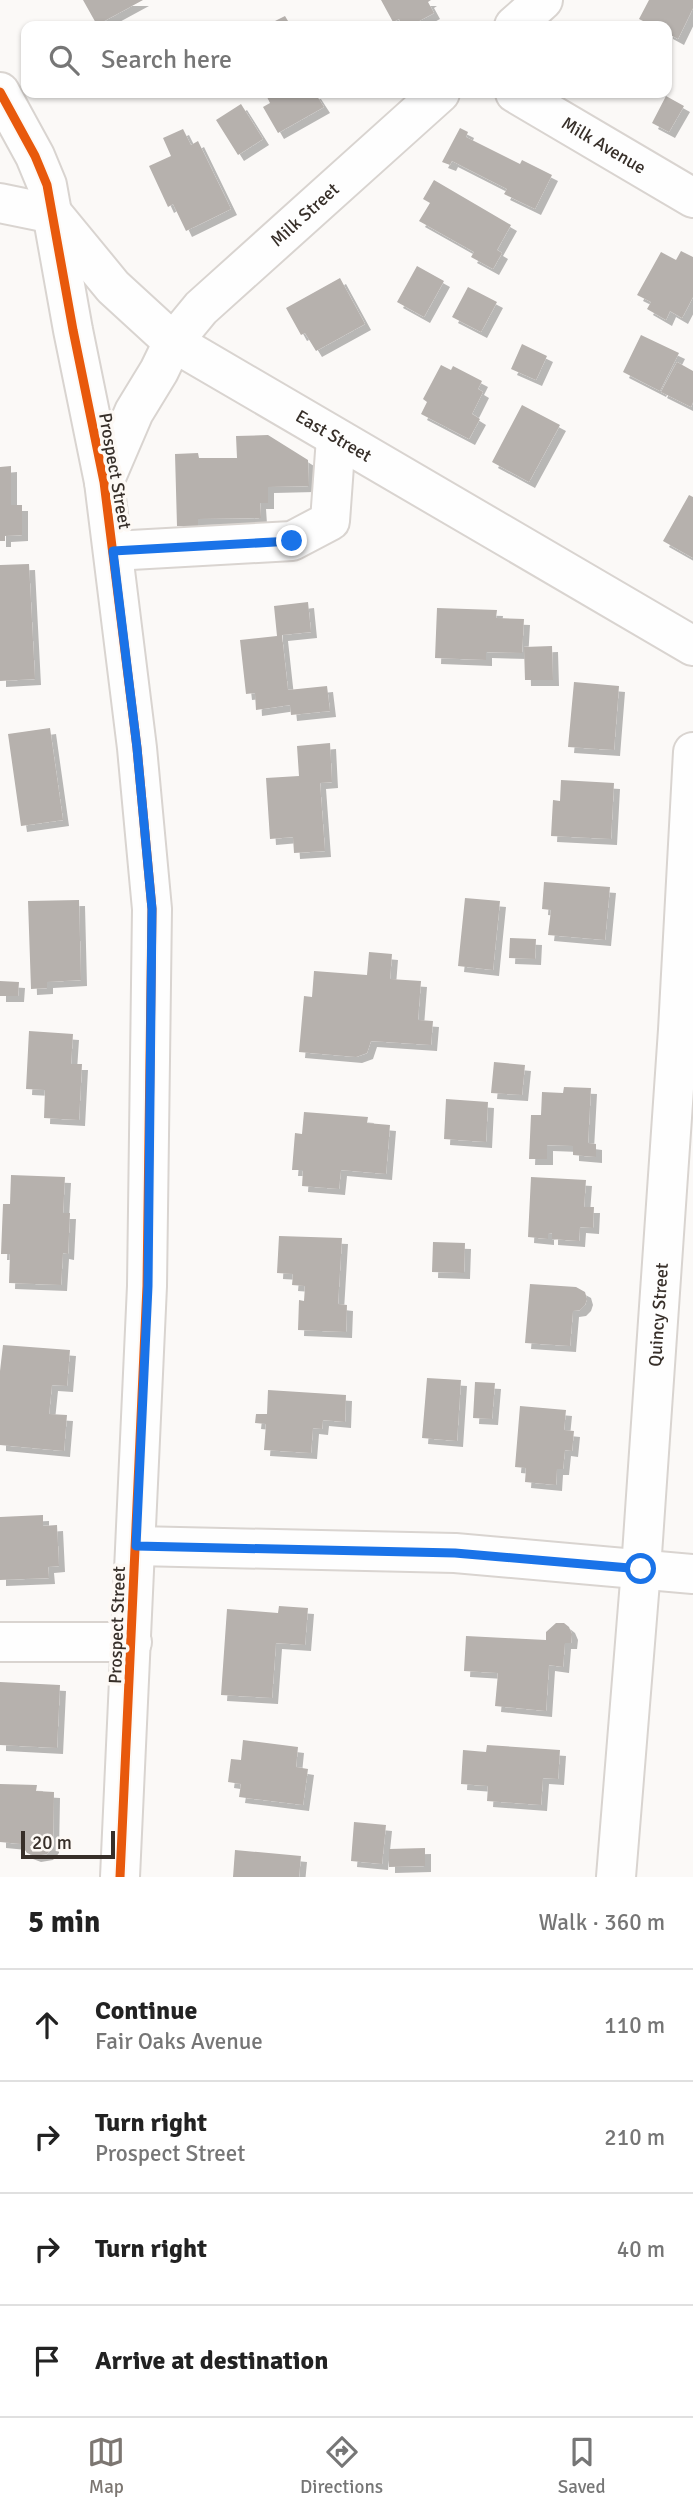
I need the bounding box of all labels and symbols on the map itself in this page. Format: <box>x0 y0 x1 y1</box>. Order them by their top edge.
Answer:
street label: Milk Avenue <box>558 112 650 179</box>
street label: Milk Street <box>266 178 344 251</box>
street label: East Street <box>292 405 376 467</box>
street label: Prospect Street <box>94 411 136 531</box>
route end <box>276 525 307 556</box>
street label: Quincy Street <box>644 1262 673 1367</box>
route start <box>625 1553 656 1584</box>
street label: Prospect Street <box>104 1566 130 1684</box>
scale bar <box>21 1828 116 1860</box>

